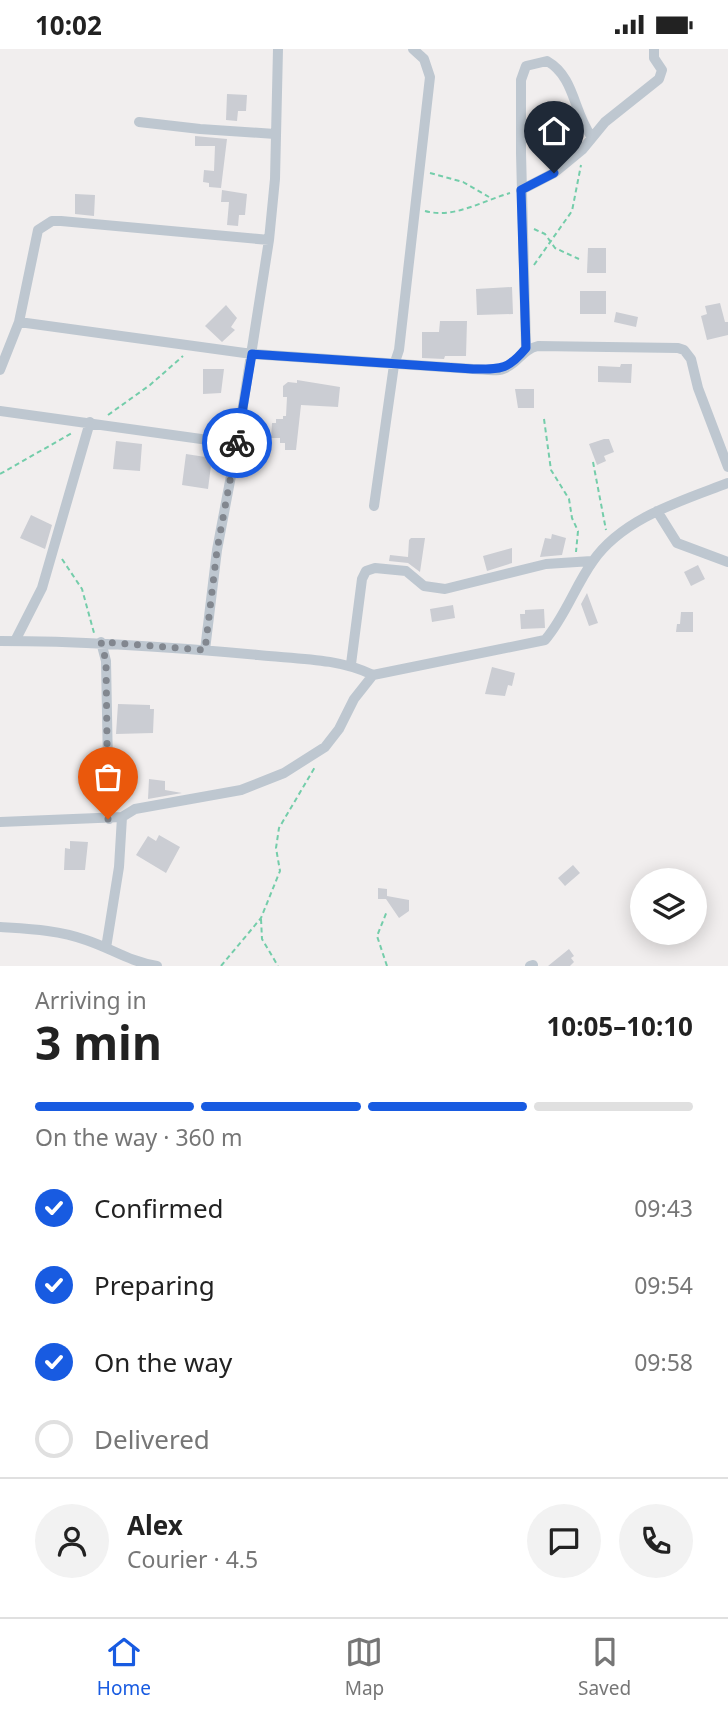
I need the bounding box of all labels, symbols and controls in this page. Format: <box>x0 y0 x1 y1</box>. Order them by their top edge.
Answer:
text: 10:02 <box>35 7 102 43</box>
pin <box>524 101 584 173</box>
icon: home <box>535 112 573 150</box>
courier <box>202 408 272 478</box>
icon: bike <box>218 424 256 462</box>
pin <box>78 747 138 819</box>
icon: bag <box>89 758 127 796</box>
map controls <box>630 868 707 945</box>
button: layers <box>630 868 707 945</box>
text: Arriving in <box>35 984 147 1016</box>
text: 10:05–10:10 <box>546 1008 693 1044</box>
text: 3 min <box>35 1011 162 1073</box>
text: On the way · 360 m <box>35 1121 242 1153</box>
icon: check <box>35 1189 73 1227</box>
text: Confirmed <box>94 1190 224 1226</box>
text: 09:43 <box>634 1192 693 1224</box>
icon: check <box>35 1266 73 1304</box>
text: Preparing <box>94 1267 215 1303</box>
text: 09:54 <box>634 1269 693 1301</box>
icon: check <box>35 1343 73 1381</box>
text: On the way <box>94 1344 232 1380</box>
text: 09:58 <box>634 1346 693 1378</box>
text: Delivered <box>94 1421 210 1457</box>
button: person <box>35 1504 109 1578</box>
button: chat <box>527 1504 601 1578</box>
button: phone <box>619 1504 693 1578</box>
text: Alex <box>127 1507 183 1543</box>
text: Courier · 4.5 <box>127 1543 258 1575</box>
tab: Home <box>97 1633 151 1701</box>
tab: Map <box>345 1633 384 1701</box>
tab: Saved <box>578 1633 631 1701</box>

